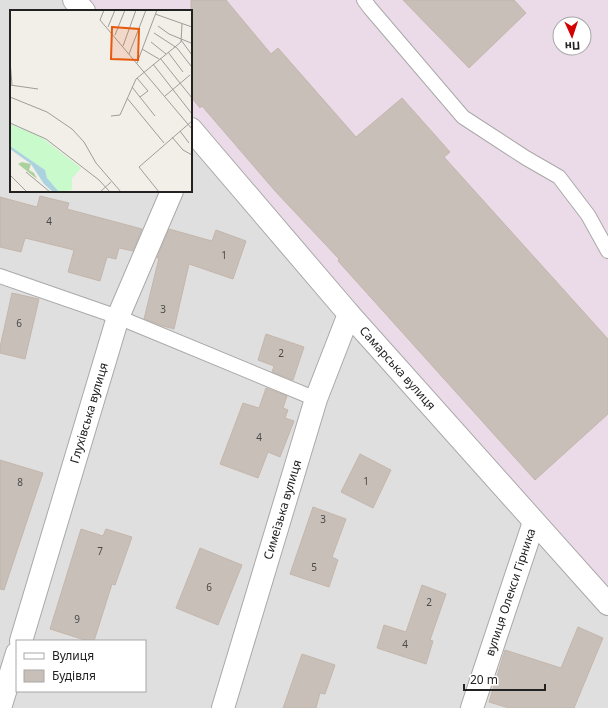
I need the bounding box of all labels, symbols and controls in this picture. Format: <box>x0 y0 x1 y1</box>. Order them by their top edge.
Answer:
inset map <box>10 10 192 192</box>
north arrow <box>552 16 592 56</box>
text: Пн <box>564 39 581 54</box>
house number: 4 <box>46 214 52 228</box>
house number: 1 <box>221 248 227 262</box>
house number: 3 <box>160 302 166 316</box>
house number: 6 <box>16 316 22 330</box>
street label: Самарська вулиця <box>356 322 440 413</box>
house number: 2 <box>278 346 284 360</box>
street label: Глухівська вулиця <box>66 360 112 465</box>
house number: 4 <box>256 430 262 444</box>
street label: Симеїзька вулиця <box>259 458 305 562</box>
house number: 1 <box>363 474 369 488</box>
house number: 8 <box>17 475 23 489</box>
house number: 3 <box>320 512 326 526</box>
street label: вулиця Олекси Гірника <box>481 526 539 658</box>
house number: 7 <box>97 544 103 558</box>
house number: 5 <box>311 560 317 574</box>
house number: 6 <box>206 580 212 594</box>
house number: 2 <box>426 595 432 609</box>
house number: 9 <box>74 612 80 626</box>
house number: 4 <box>402 637 408 651</box>
legend <box>16 640 146 692</box>
text: Вулиця <box>52 647 94 664</box>
scale bar <box>464 666 545 692</box>
text: Будівля <box>52 667 96 684</box>
text: 20 m <box>470 671 498 688</box>

